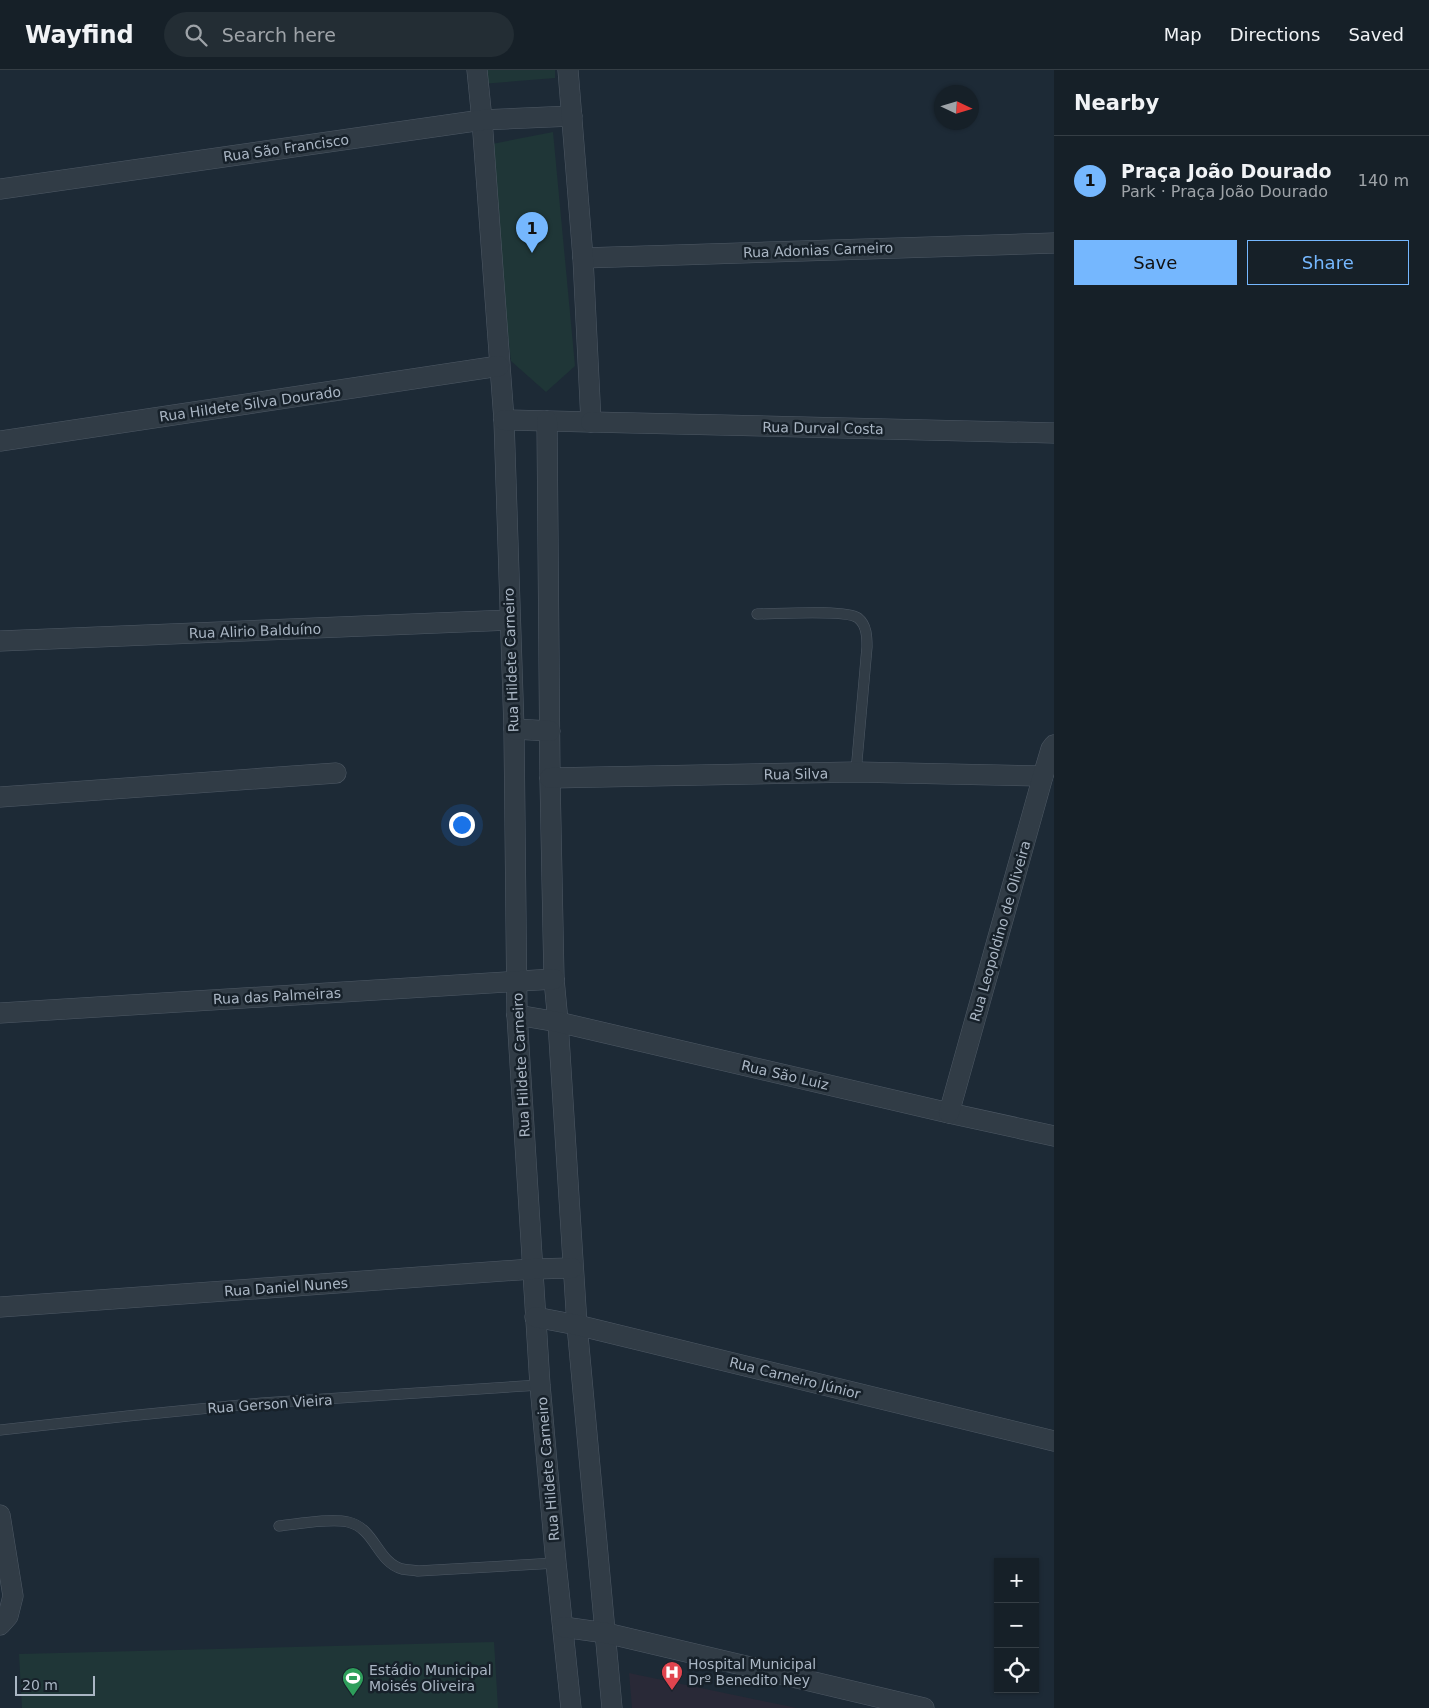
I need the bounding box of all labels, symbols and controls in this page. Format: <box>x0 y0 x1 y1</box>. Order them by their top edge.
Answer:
search box <box>164 12 514 57</box>
text: Wayfind <box>25 21 134 49</box>
icon: search <box>182 21 210 49</box>
text: Search here <box>222 24 336 46</box>
text: Map <box>1164 24 1202 45</box>
text: Directions <box>1230 24 1320 45</box>
text: Saved <box>1348 24 1404 45</box>
north arrow <box>934 85 979 130</box>
text: Nearby <box>1074 91 1159 115</box>
street label: Rua São Francisco <box>222 131 350 165</box>
text: Praça João Dourado <box>1121 160 1332 182</box>
text: 1 <box>1084 171 1096 190</box>
text: 140 m <box>1358 171 1409 190</box>
text: Park · Praça João Dourado <box>1121 182 1328 201</box>
pin: 1 <box>516 212 548 253</box>
street label: Rua Adonias Carneiro <box>743 239 893 261</box>
button: Save <box>1074 240 1237 285</box>
button: Share <box>1247 240 1409 285</box>
street label: Rua Hildete Silva Dourado <box>158 383 342 425</box>
street label: Rua Durval Costa <box>762 419 884 437</box>
street label: Rua Hildete Carneiro <box>500 587 522 733</box>
street label: Rua Alirio Balduíno <box>189 621 321 641</box>
street label: Rua Silva <box>764 765 828 783</box>
your location <box>449 812 475 838</box>
street label: Rua Leopoldino de Oliveira <box>966 839 1034 1023</box>
street label: Rua das Palmeiras <box>213 985 341 1007</box>
street label: Rua Hildete Carneiro <box>509 992 533 1138</box>
street label: Rua São Luiz <box>740 1057 830 1093</box>
street label: Rua Daniel Nunes <box>223 1275 349 1299</box>
street label: Rua Carneiro Júnior <box>728 1354 863 1402</box>
street label: Rua Gerson Vieira <box>207 1392 333 1416</box>
street label: Rua Hildete Carneiro <box>534 1396 562 1542</box>
map controls <box>994 1558 1039 1693</box>
button: + <box>994 1558 1039 1603</box>
button: − <box>994 1603 1039 1648</box>
button: locate <box>994 1648 1039 1693</box>
place label: Hospital Municipal Drº Benedito Ney <box>688 1656 816 1688</box>
hospital icon: Hospital Municipal Drº Benedito Ney <box>660 1660 684 1691</box>
place label: Estádio Municipal Moisés Oliveira <box>369 1662 492 1694</box>
sports icon: Estádio Municipal Moisés Oliveira <box>341 1666 365 1697</box>
scale bar <box>15 1673 95 1696</box>
text: 20 m <box>22 1677 58 1693</box>

